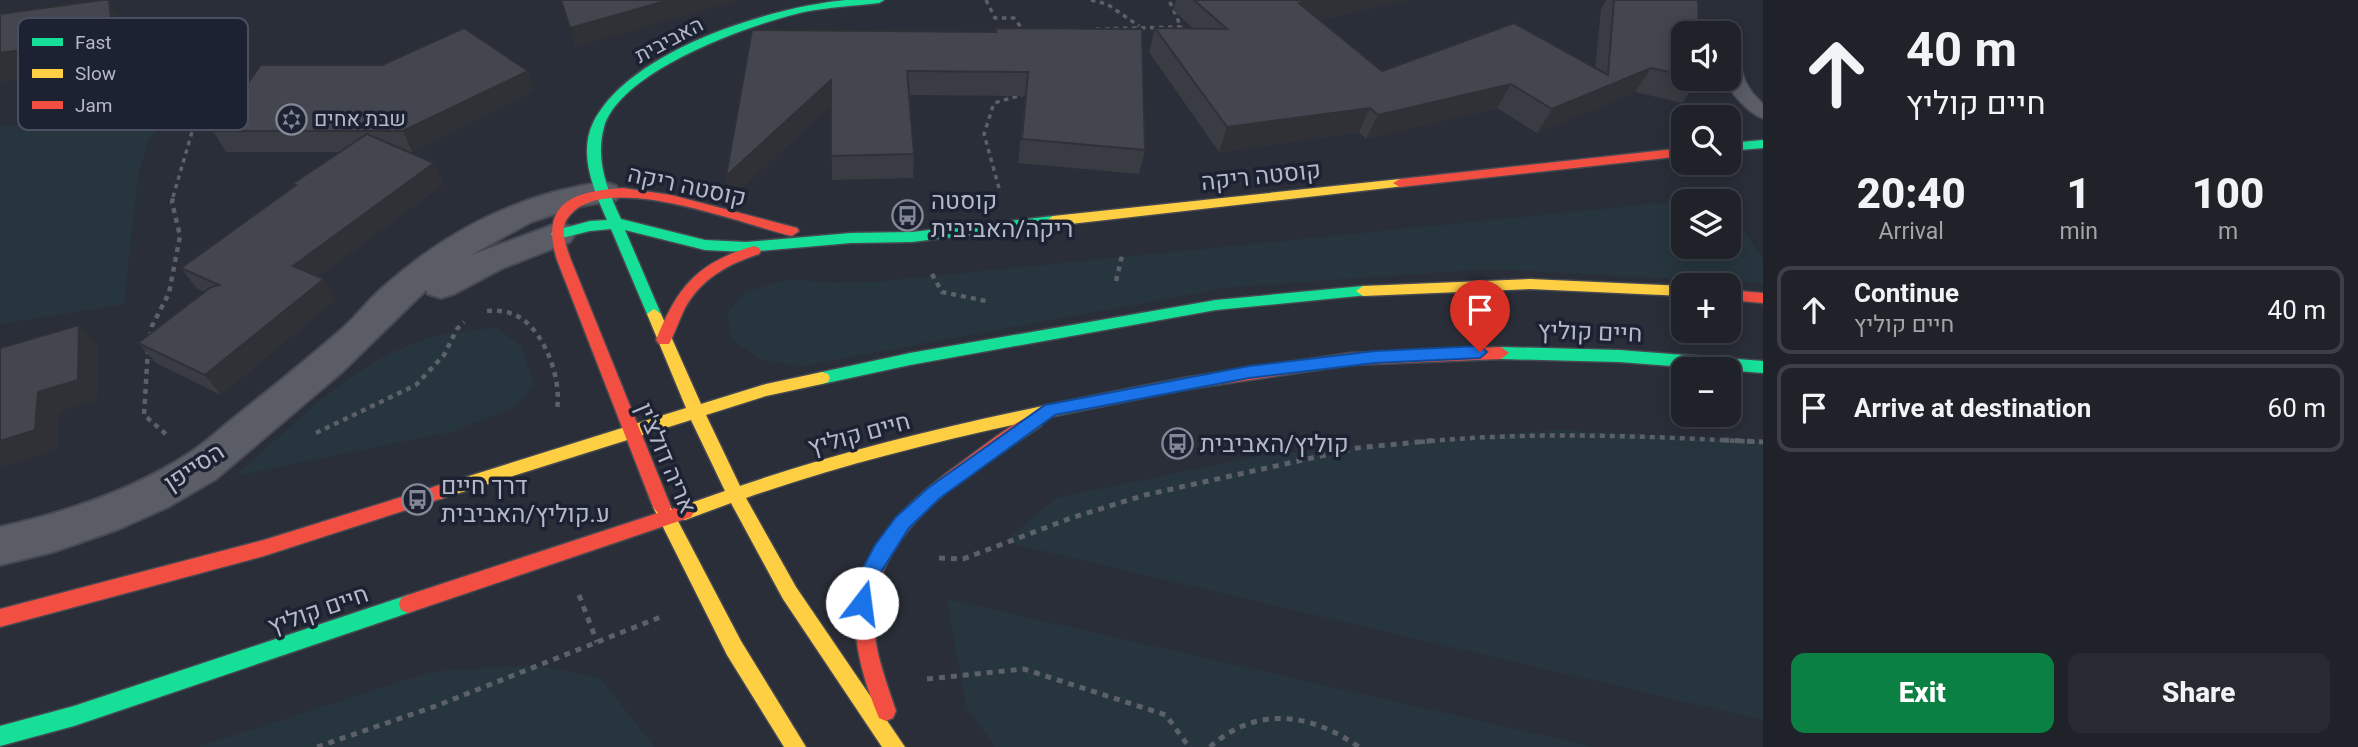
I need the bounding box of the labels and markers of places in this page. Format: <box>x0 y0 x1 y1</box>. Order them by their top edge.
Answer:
synagogue icon: שבת אחים <box>274 102 308 136</box>
place label: שבת אחים <box>314 107 406 131</box>
place label: קוסטה ריקה/האביבית <box>931 187 1073 243</box>
bus stop icon: קוסטה ריקה/האביבית <box>891 198 925 232</box>
pin <box>1450 280 1510 352</box>
bus stop icon: קוליץ/האביבית <box>1160 427 1194 461</box>
place label: קוליץ/האביבית <box>1200 430 1349 458</box>
place label: דרך חיים ע.קוליץ/האביבית <box>441 472 610 528</box>
bus stop icon: דרך חיים ע.קוליץ/האביבית <box>401 483 435 517</box>

